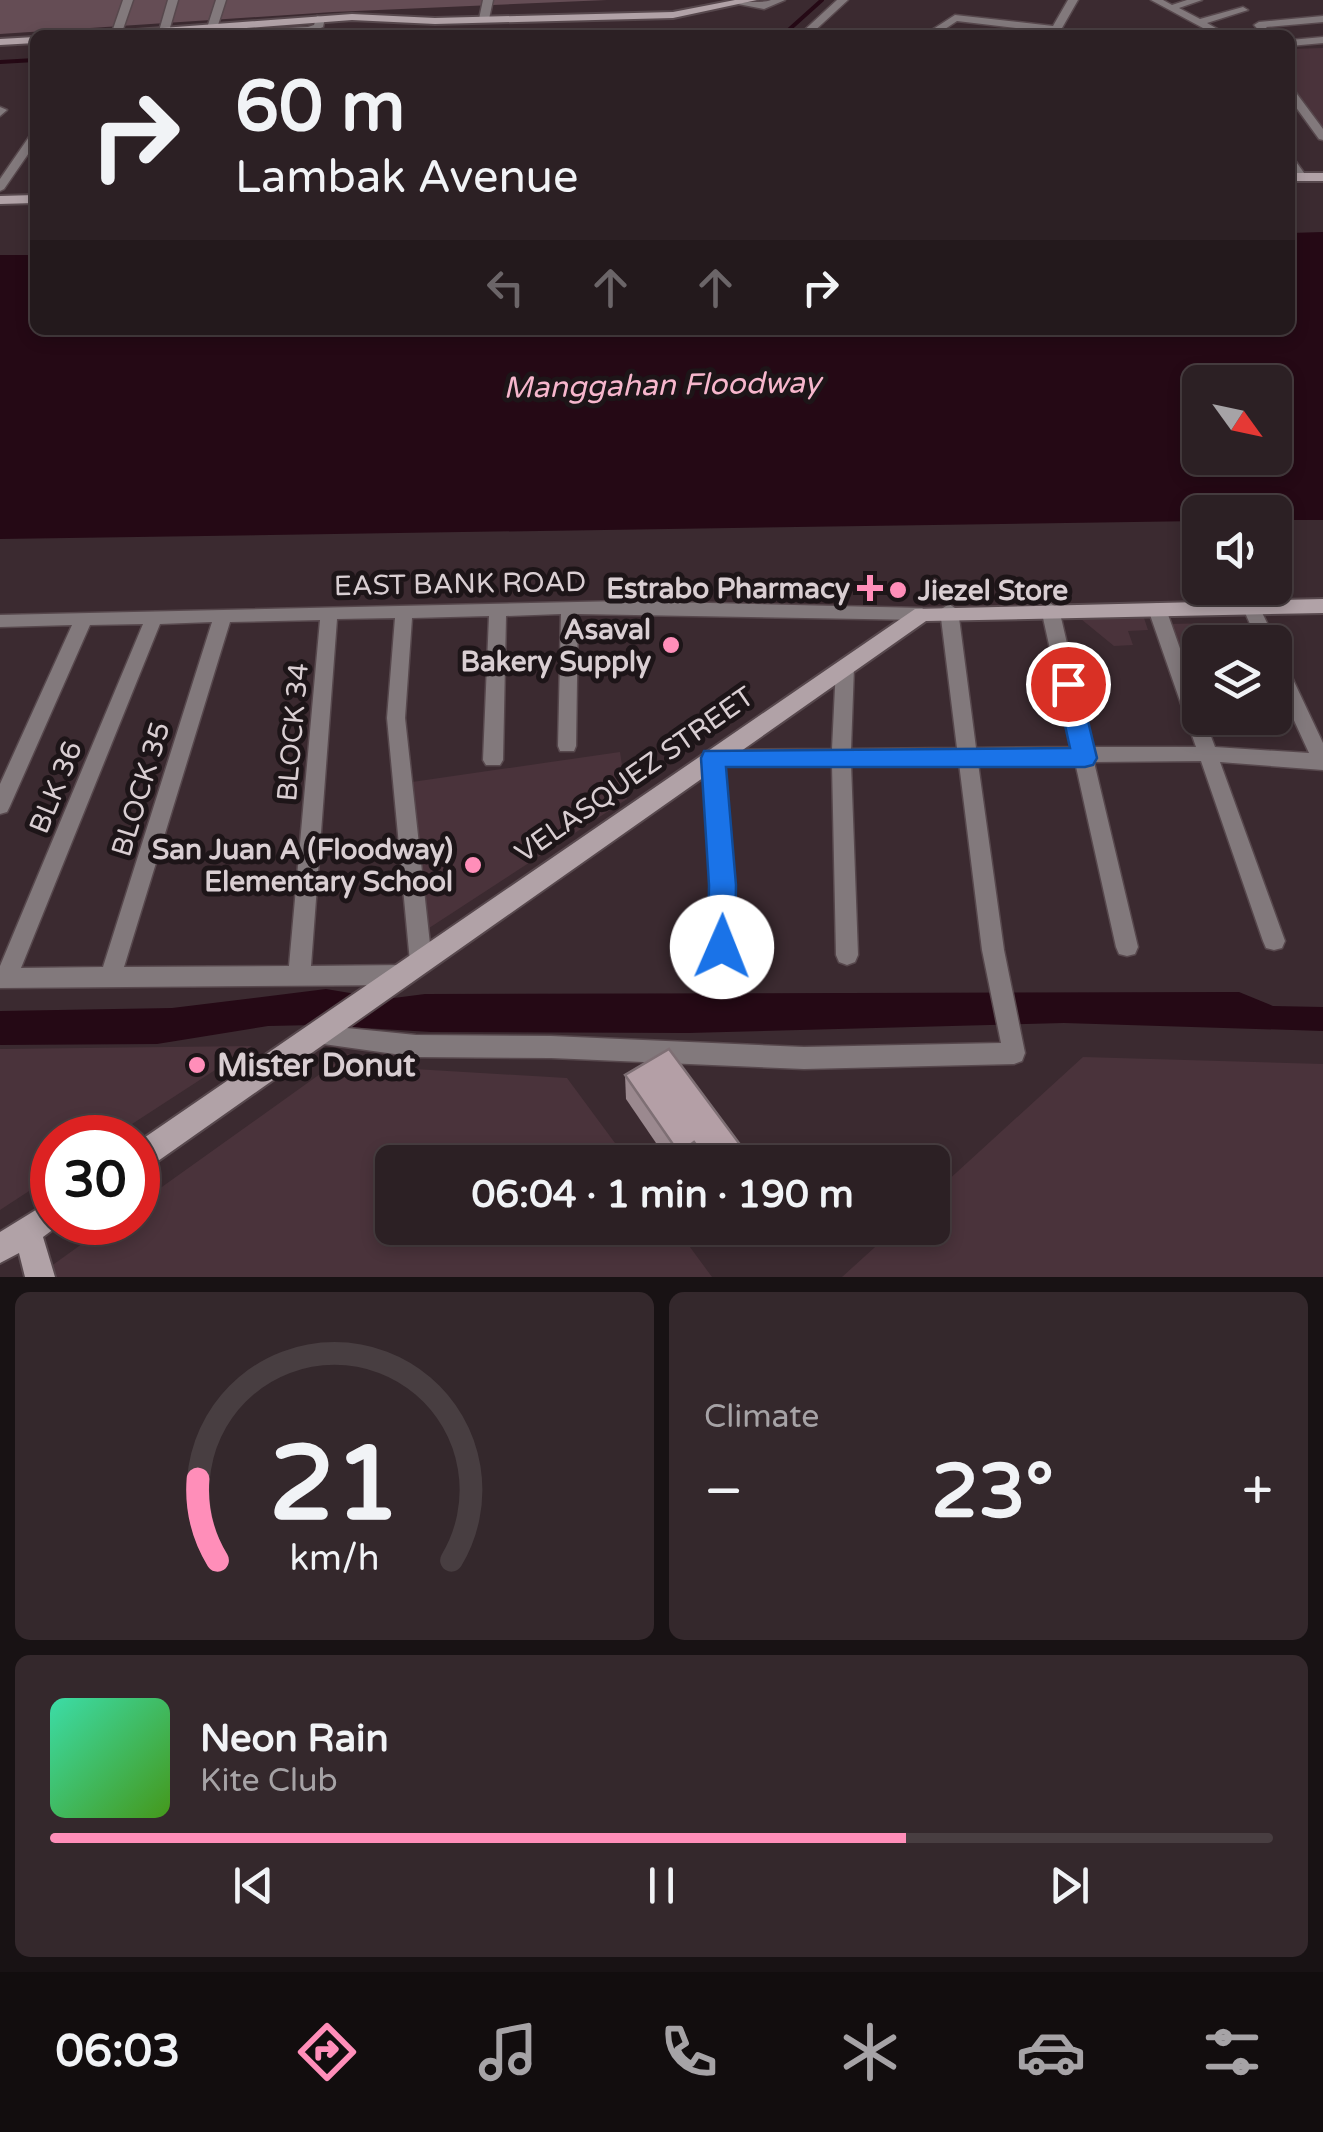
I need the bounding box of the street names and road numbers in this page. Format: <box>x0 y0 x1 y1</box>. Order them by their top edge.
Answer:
street label: EAST BANK ROAD <box>334 565 586 603</box>
street label: BLOCK 34 <box>270 661 316 803</box>
street label: VELASQUEZ STREET <box>509 679 761 870</box>
street label: BLOCK 35 <box>104 718 178 861</box>
street label: BLK 36 <box>22 736 90 839</box>

